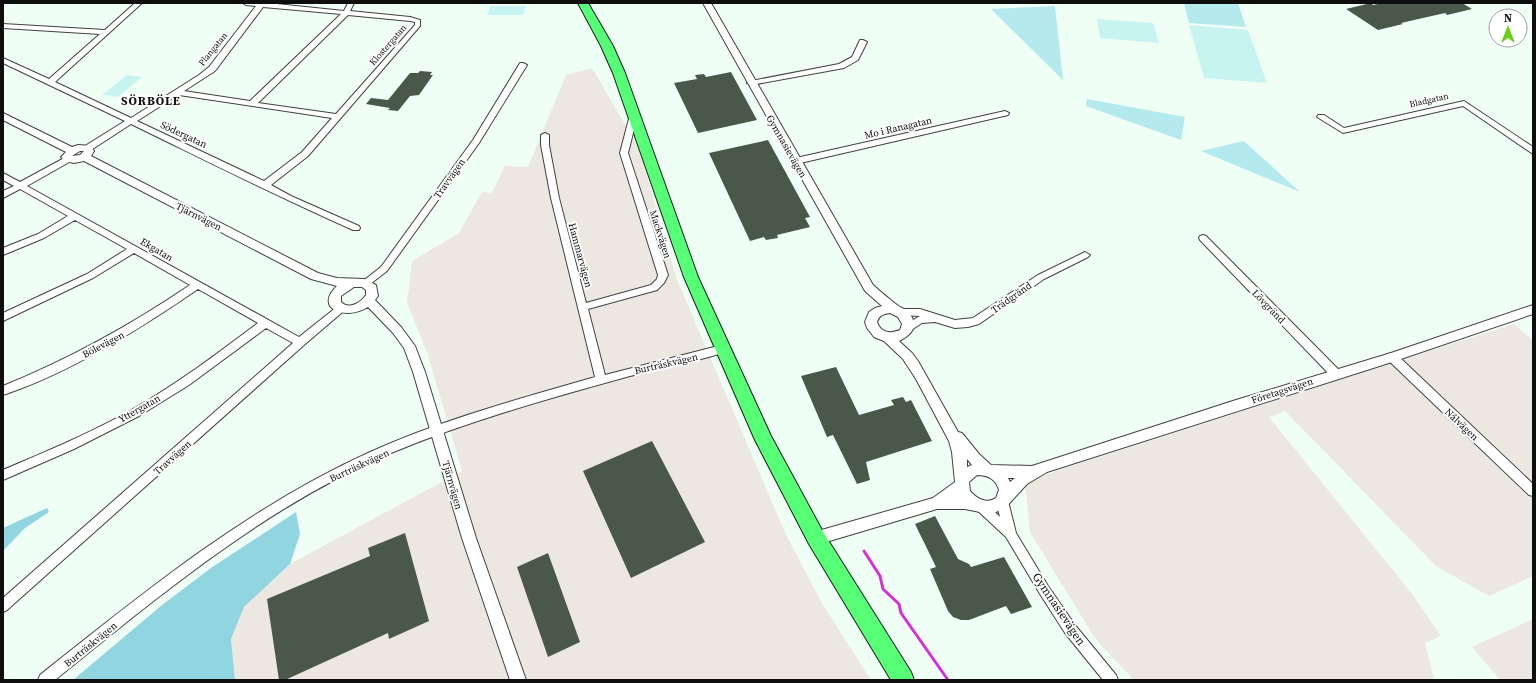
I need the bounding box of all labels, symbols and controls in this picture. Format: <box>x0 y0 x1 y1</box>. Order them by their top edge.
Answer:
north arrow <box>1488 8 1528 48</box>
text: N <box>1504 11 1512 26</box>
street label: Klostergatan <box>367 22 410 68</box>
street label: Plangatan <box>196 29 231 68</box>
street label: Bladgatan <box>1408 90 1450 110</box>
district label: SÖRBÖLE <box>121 93 181 109</box>
street label: Gymnasievägen <box>763 112 810 180</box>
street label: Mo i Ranagatan <box>863 113 933 142</box>
street label: Södergatan <box>158 118 209 151</box>
street label: Travvägen <box>431 156 468 201</box>
street label: Tjärnvägen <box>174 199 224 234</box>
street label: Mackvägen <box>647 208 674 260</box>
street label: Hammarvägen <box>566 221 595 289</box>
street label: Ekgatan <box>138 235 176 264</box>
street label: Trädgränd <box>988 279 1034 316</box>
street label: Lövgränd <box>1249 287 1288 326</box>
street label: Bölevägen <box>80 328 126 361</box>
street label: Burträskvägen <box>633 350 699 377</box>
street label: Företagsvägen <box>1250 374 1315 407</box>
street label: Yttergatan <box>116 391 162 426</box>
street label: Nålvägen <box>1442 406 1481 443</box>
street label: Travvägen <box>151 437 194 478</box>
street label: Burträskvägen <box>327 446 391 485</box>
street label: Tjärnvägen <box>439 459 466 511</box>
street label: Gymnasievägen <box>1029 569 1089 649</box>
street label: Burträskvägen <box>61 619 120 670</box>

